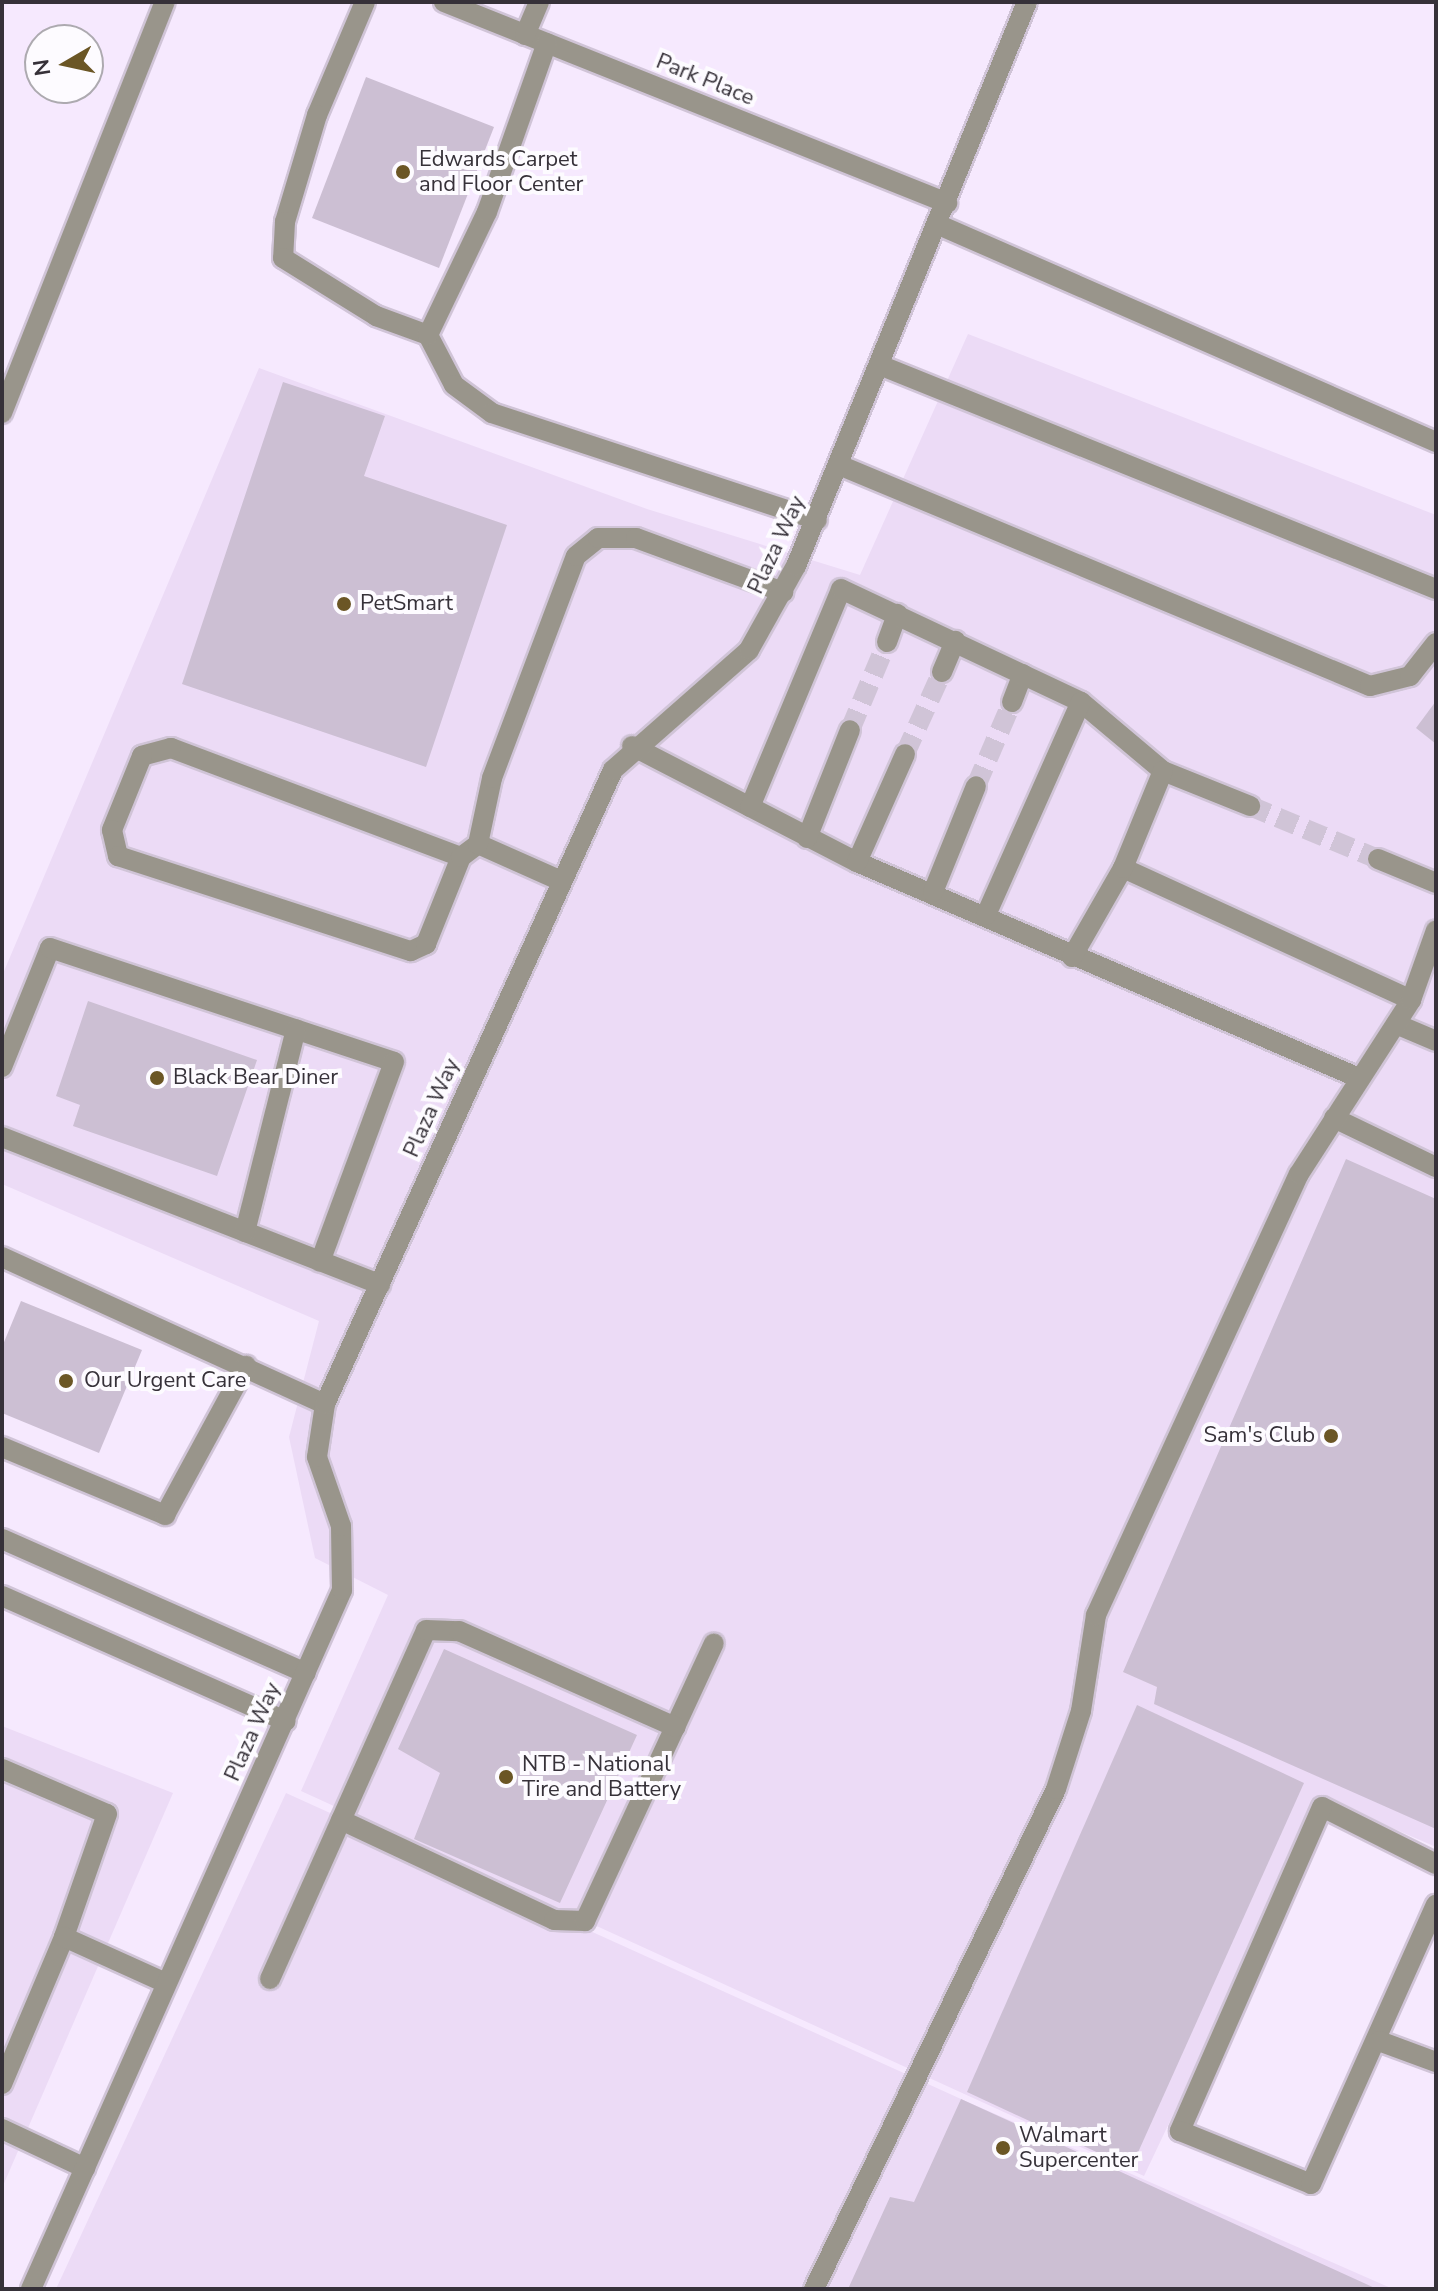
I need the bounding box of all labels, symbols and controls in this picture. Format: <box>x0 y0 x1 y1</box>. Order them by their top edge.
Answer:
north arrow <box>24 24 104 104</box>
street label: Park Place <box>652 48 758 112</box>
text: N <box>26 57 58 78</box>
place label: Edwards Carpet and Floor Center <box>419 146 583 198</box>
marker: Edwards Carpet and Floor Center <box>394 163 412 181</box>
street label: Plaza Way <box>743 492 811 598</box>
place label: PetSmart <box>360 591 453 617</box>
marker: PetSmart <box>335 595 353 613</box>
street label: Plaza Way <box>399 1055 465 1161</box>
place label: Black Bear Diner <box>173 1065 338 1091</box>
marker: Black Bear Diner <box>148 1069 166 1087</box>
place label: Our Urgent Care <box>84 1368 246 1394</box>
marker: Our Urgent Care <box>55 1370 77 1392</box>
place label: Sam's Club <box>1203 1423 1315 1449</box>
marker: Sam's Club <box>1322 1427 1340 1445</box>
street label: Plaza Way <box>220 1679 286 1785</box>
place label: NTB - National Tire and Battery <box>522 1751 681 1802</box>
marker: NTB - National Tire and Battery <box>497 1768 515 1786</box>
place label: Walmart Supercenter <box>1019 2122 1138 2174</box>
marker: Walmart Supercenter <box>994 2139 1012 2157</box>

